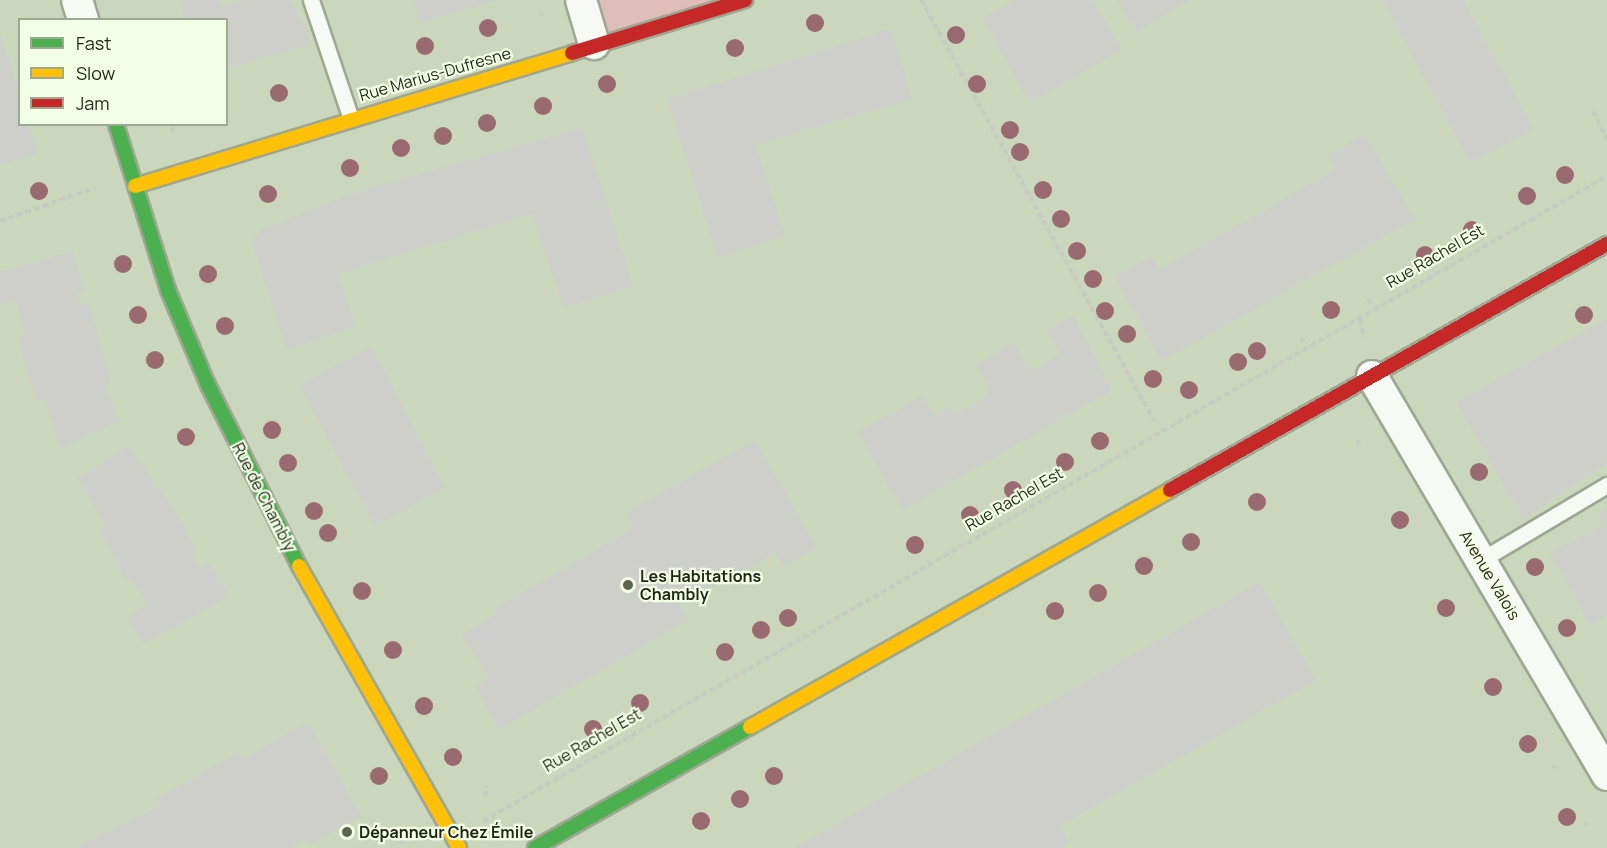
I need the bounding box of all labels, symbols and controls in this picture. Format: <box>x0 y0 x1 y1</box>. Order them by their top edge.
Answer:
legend <box>18 18 228 126</box>
text: Fast <box>76 31 111 55</box>
street label: Rue Marius-Dufresne <box>357 43 513 105</box>
text: Slow <box>76 61 115 85</box>
text: Jam <box>76 91 110 115</box>
street label: Rue Rachel Est <box>1383 220 1487 292</box>
street label: Rue de Chambly <box>228 440 300 554</box>
street label: Rue Rachel Est <box>962 463 1066 535</box>
street label: Avenue Valois <box>1456 527 1524 623</box>
place label: Les Habitations Chambly <box>640 566 761 604</box>
marker: Les Habitations Chambly <box>621 578 635 592</box>
street label: Rue Rachel Est <box>540 704 644 776</box>
place label: Dépanneur Chez Émile <box>359 822 533 842</box>
marker: Dépanneur Chez Émile <box>340 825 354 839</box>

